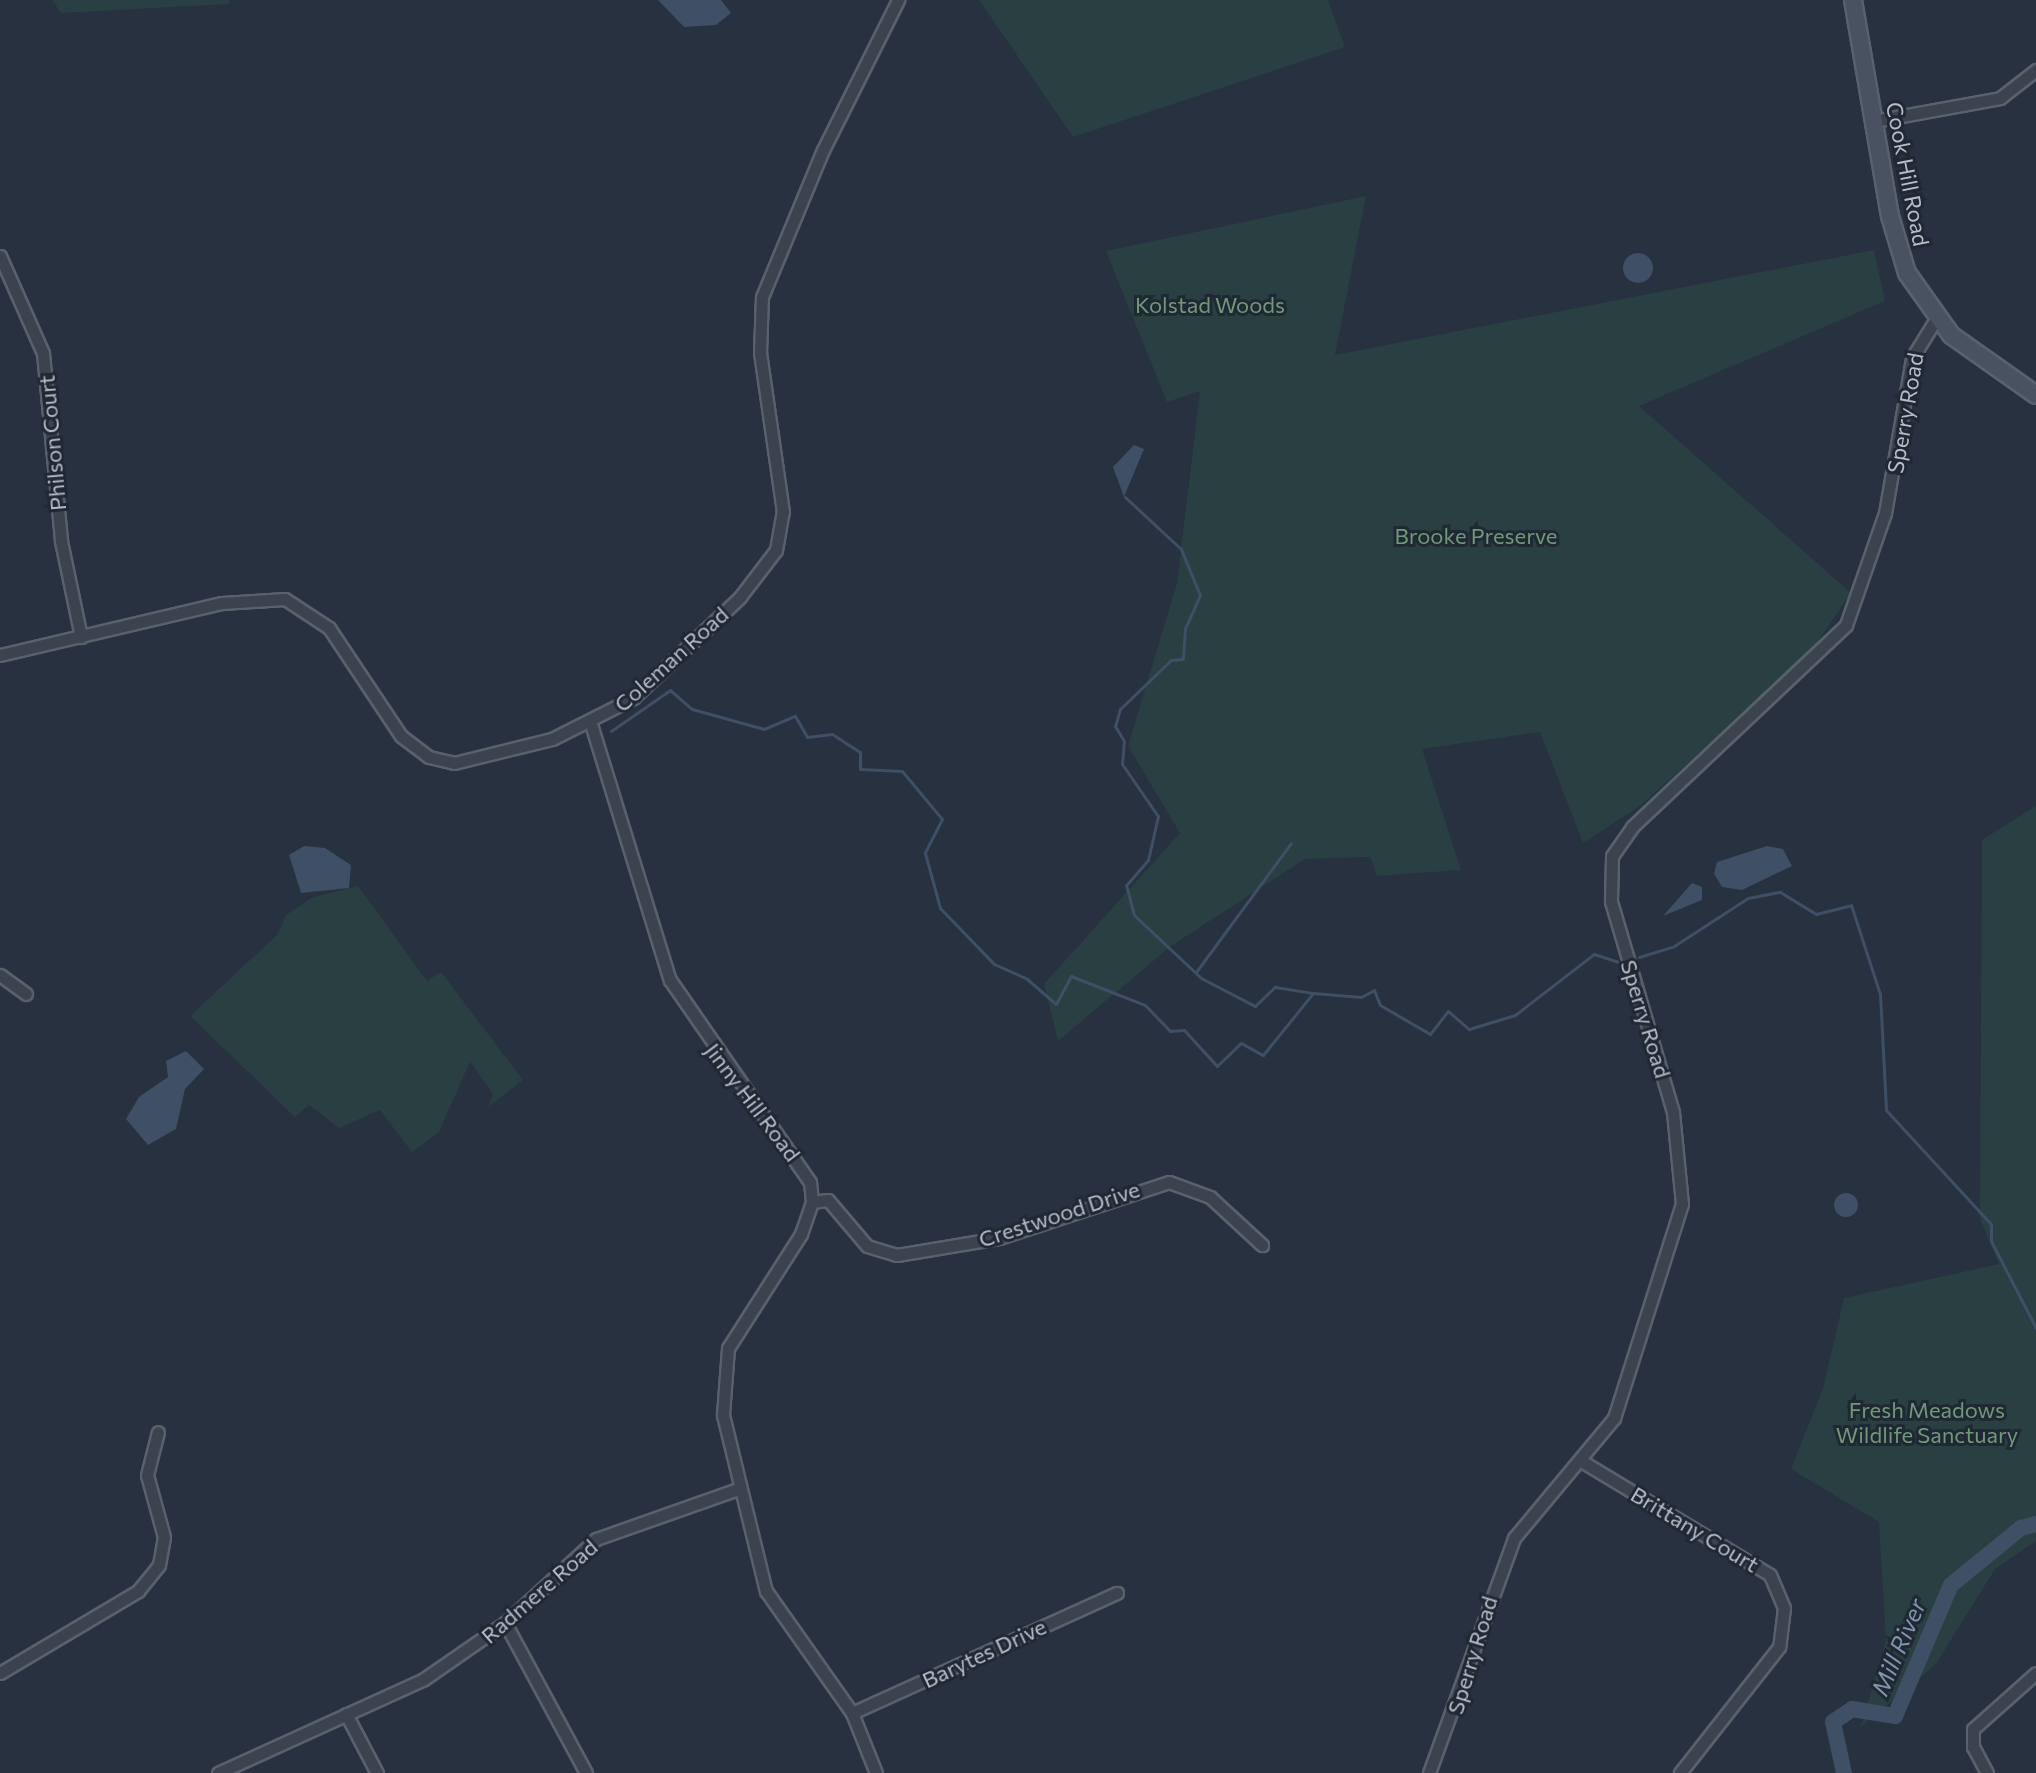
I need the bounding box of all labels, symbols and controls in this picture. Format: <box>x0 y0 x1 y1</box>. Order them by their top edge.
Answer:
street label: Cook Hill Road <box>1881 100 1935 248</box>
park label: Kolstad Woods <box>1135 292 1285 318</box>
street label: Sperry Road <box>1881 351 1929 475</box>
street label: Philson Court <box>33 374 71 512</box>
park label: Brooke Preserve <box>1395 523 1557 549</box>
street label: Coleman Road <box>609 601 733 717</box>
street label: Sperry Road <box>1616 957 1676 1081</box>
street label: Jinny Hill Road <box>700 1038 806 1166</box>
street label: Crestwood Drive <box>975 1176 1143 1252</box>
park label: Fresh Meadows Wildlife Sanctuary <box>1836 1396 2018 1448</box>
street label: Brittany Court <box>1626 1480 1764 1578</box>
street label: Radmere Road <box>476 1533 602 1649</box>
street label: Sperry Road <box>1442 1593 1502 1717</box>
water label: Mill River <box>1865 1594 1931 1700</box>
street label: Barytes Drive <box>918 1613 1050 1693</box>

